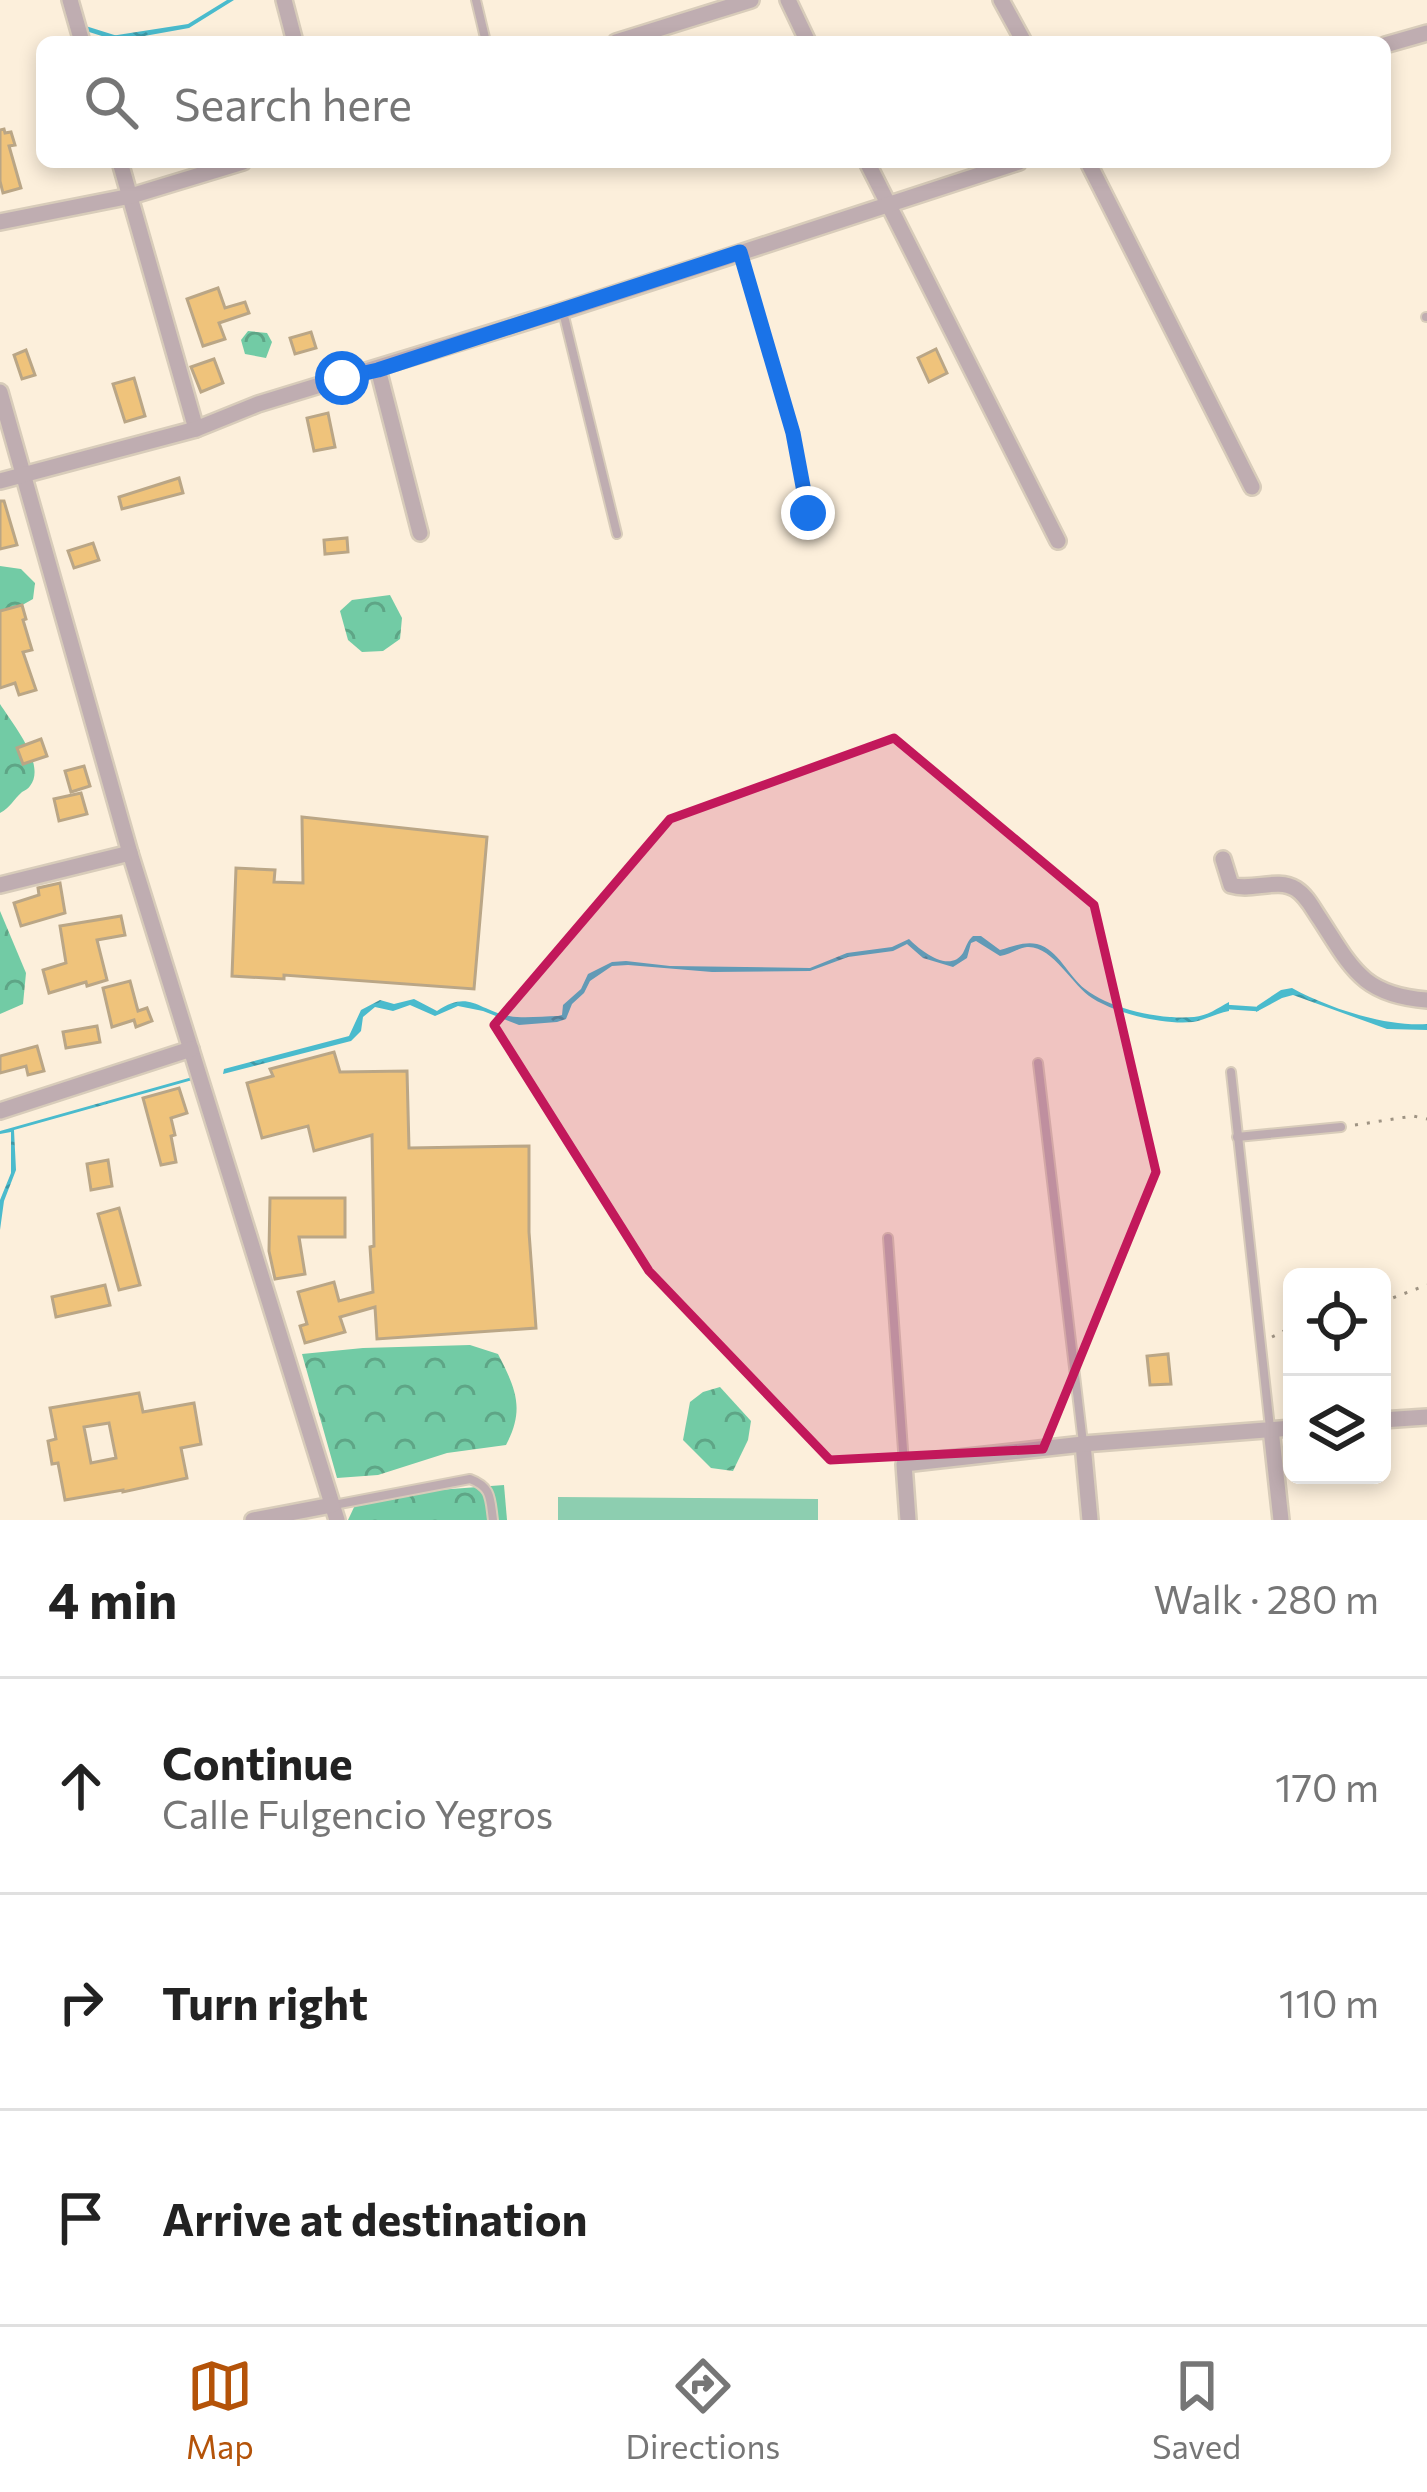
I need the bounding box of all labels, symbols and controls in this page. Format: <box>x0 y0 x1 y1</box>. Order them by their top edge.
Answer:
search box <box>36 36 1391 168</box>
icon: search <box>78 69 144 135</box>
text: Search here <box>174 75 412 130</box>
route start <box>315 351 369 405</box>
route end <box>781 486 835 540</box>
map controls <box>1283 1268 1391 1484</box>
button: locate <box>1283 1268 1391 1376</box>
button: layers <box>1283 1376 1391 1484</box>
text: 4 min <box>48 1567 177 1630</box>
text: Walk · 280 m <box>1154 1574 1379 1622</box>
text: Continue <box>162 1734 353 1789</box>
icon: ahead <box>48 1753 114 1819</box>
text: 170 m <box>1275 1762 1379 1810</box>
text: Calle Fulgencio Yegros <box>162 1789 553 1837</box>
icon: right <box>48 1969 114 2035</box>
text: Turn right <box>162 1974 368 2029</box>
text: 110 m <box>1279 1978 1379 2026</box>
icon: arrive <box>48 2185 114 2251</box>
text: Arrive at destination <box>162 2190 588 2245</box>
tab: Map <box>186 2353 254 2466</box>
tab: Directions <box>626 2353 780 2466</box>
tab: Saved <box>1152 2353 1241 2466</box>

